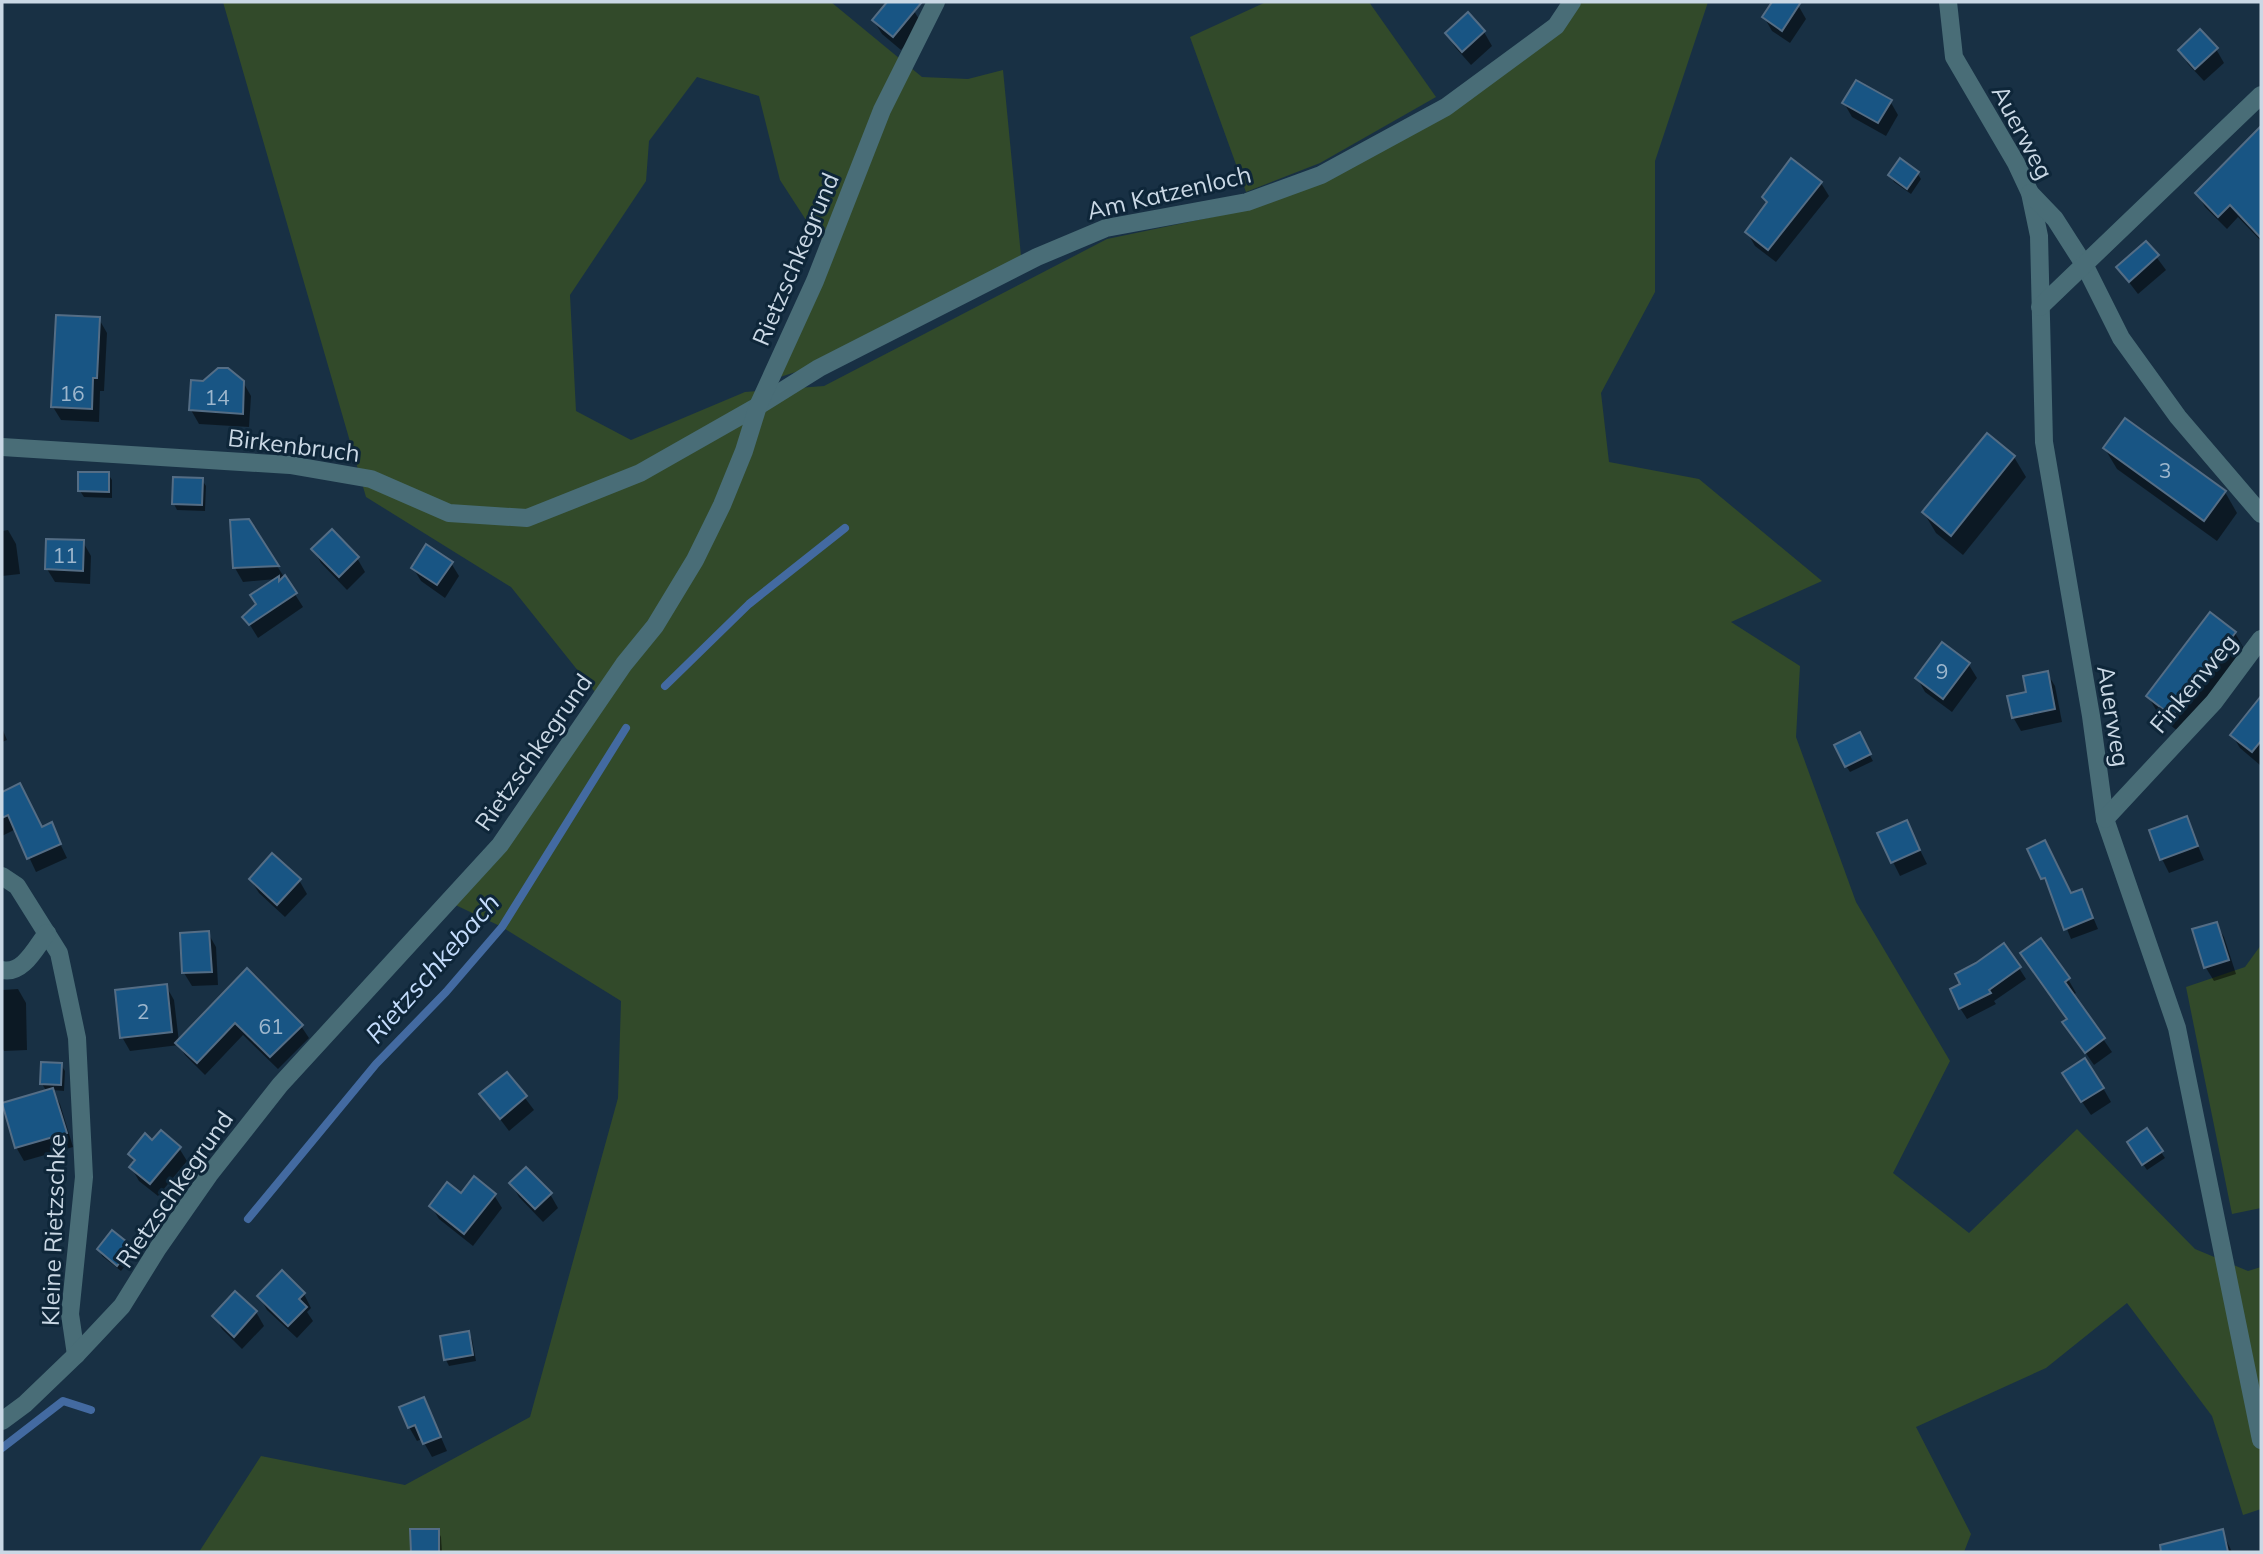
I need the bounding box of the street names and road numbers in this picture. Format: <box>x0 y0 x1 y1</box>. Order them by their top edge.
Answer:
street label: Auerweg <box>1986 80 2060 184</box>
street label: Am Katzenloch <box>1084 159 1254 225</box>
street label: Rietzschkegrund <box>745 168 845 350</box>
street label: Birkenbruch <box>226 422 362 468</box>
street label: Finkenweg <box>2143 627 2243 739</box>
street label: Auerweg <box>2091 663 2137 769</box>
street label: Rietzschkegrund <box>468 668 598 836</box>
street label: Rietzschkegrund <box>109 1105 239 1273</box>
street label: Kleine Rietzschke <box>35 1133 71 1327</box>

